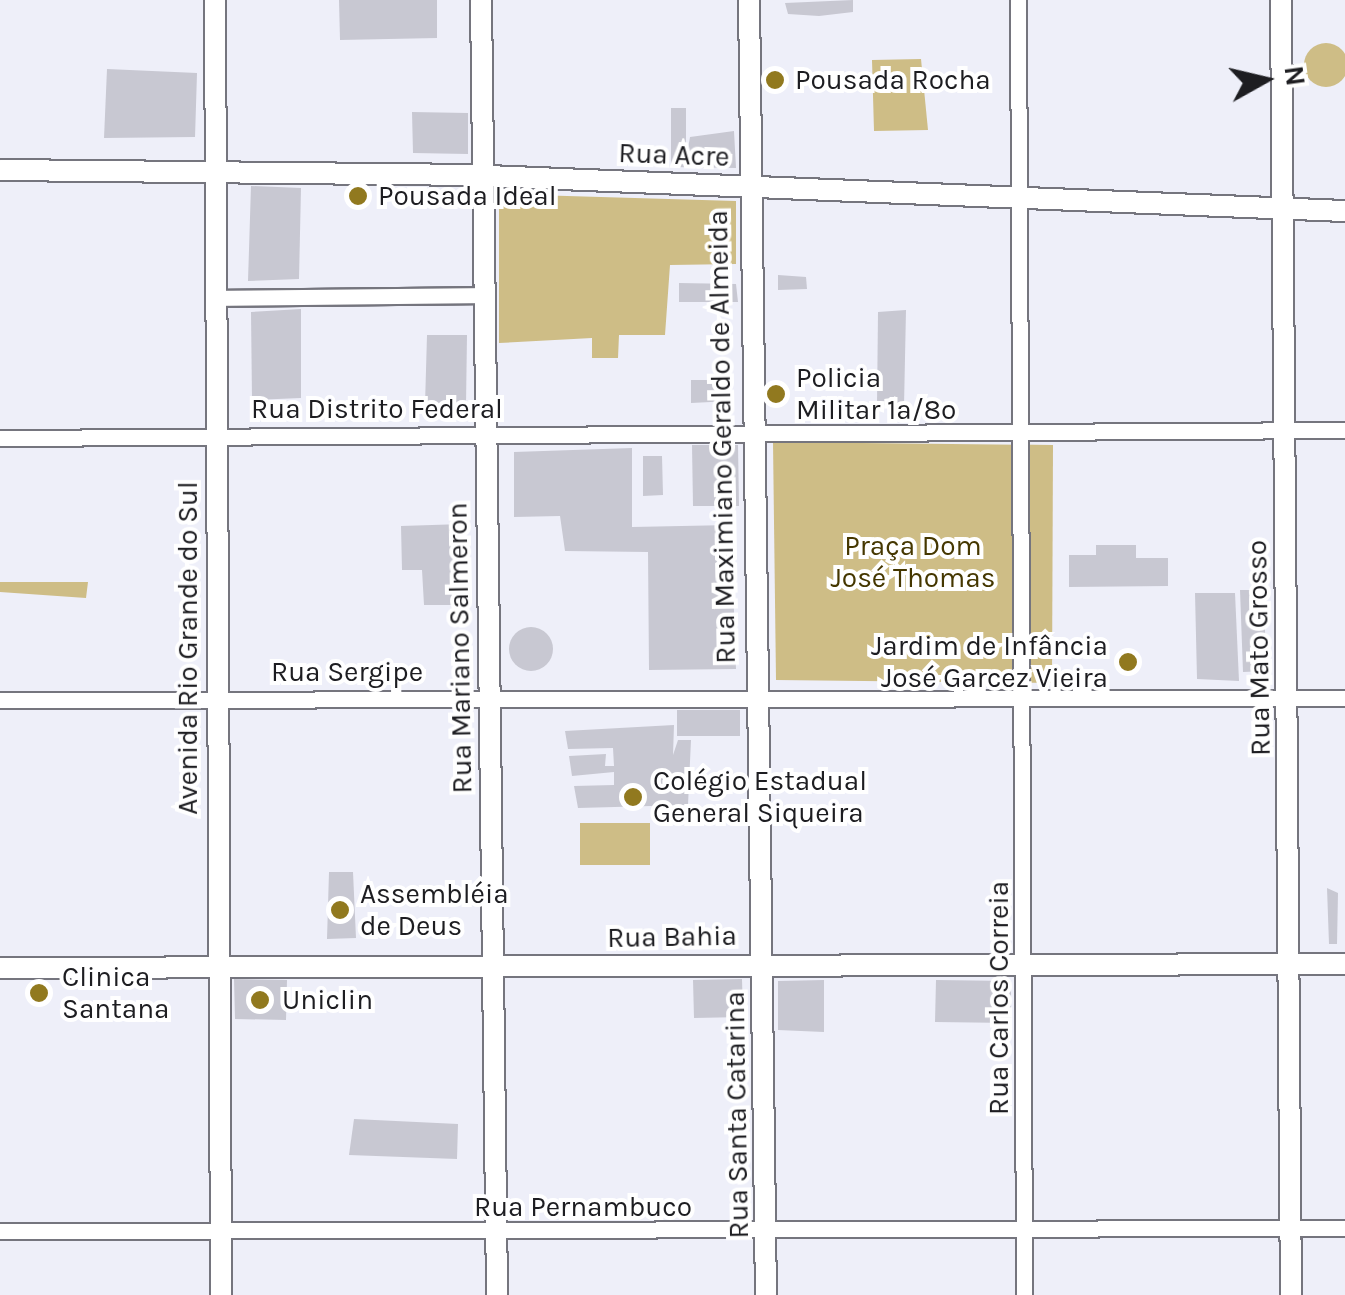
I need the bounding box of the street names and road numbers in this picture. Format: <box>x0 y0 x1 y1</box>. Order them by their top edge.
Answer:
street label: Rua Acre <box>618 136 730 174</box>
street label: Rua Maximiano Geraldo de Almeida <box>701 210 743 664</box>
street label: Rua Distrito Federal <box>251 392 503 426</box>
street label: Avenida Rio Grande do Sul <box>171 481 205 815</box>
street label: Rua Mariano Salmeron <box>441 502 479 794</box>
street label: Rua Mato Grosso <box>1240 540 1278 756</box>
street label: Rua Sergipe <box>271 655 423 689</box>
street label: Rua Carlos Correia <box>982 881 1016 1115</box>
street label: Rua Bahia <box>607 919 737 955</box>
street label: Rua Santa Catarina <box>718 991 756 1239</box>
street label: Rua Pernambuco <box>474 1190 692 1224</box>

